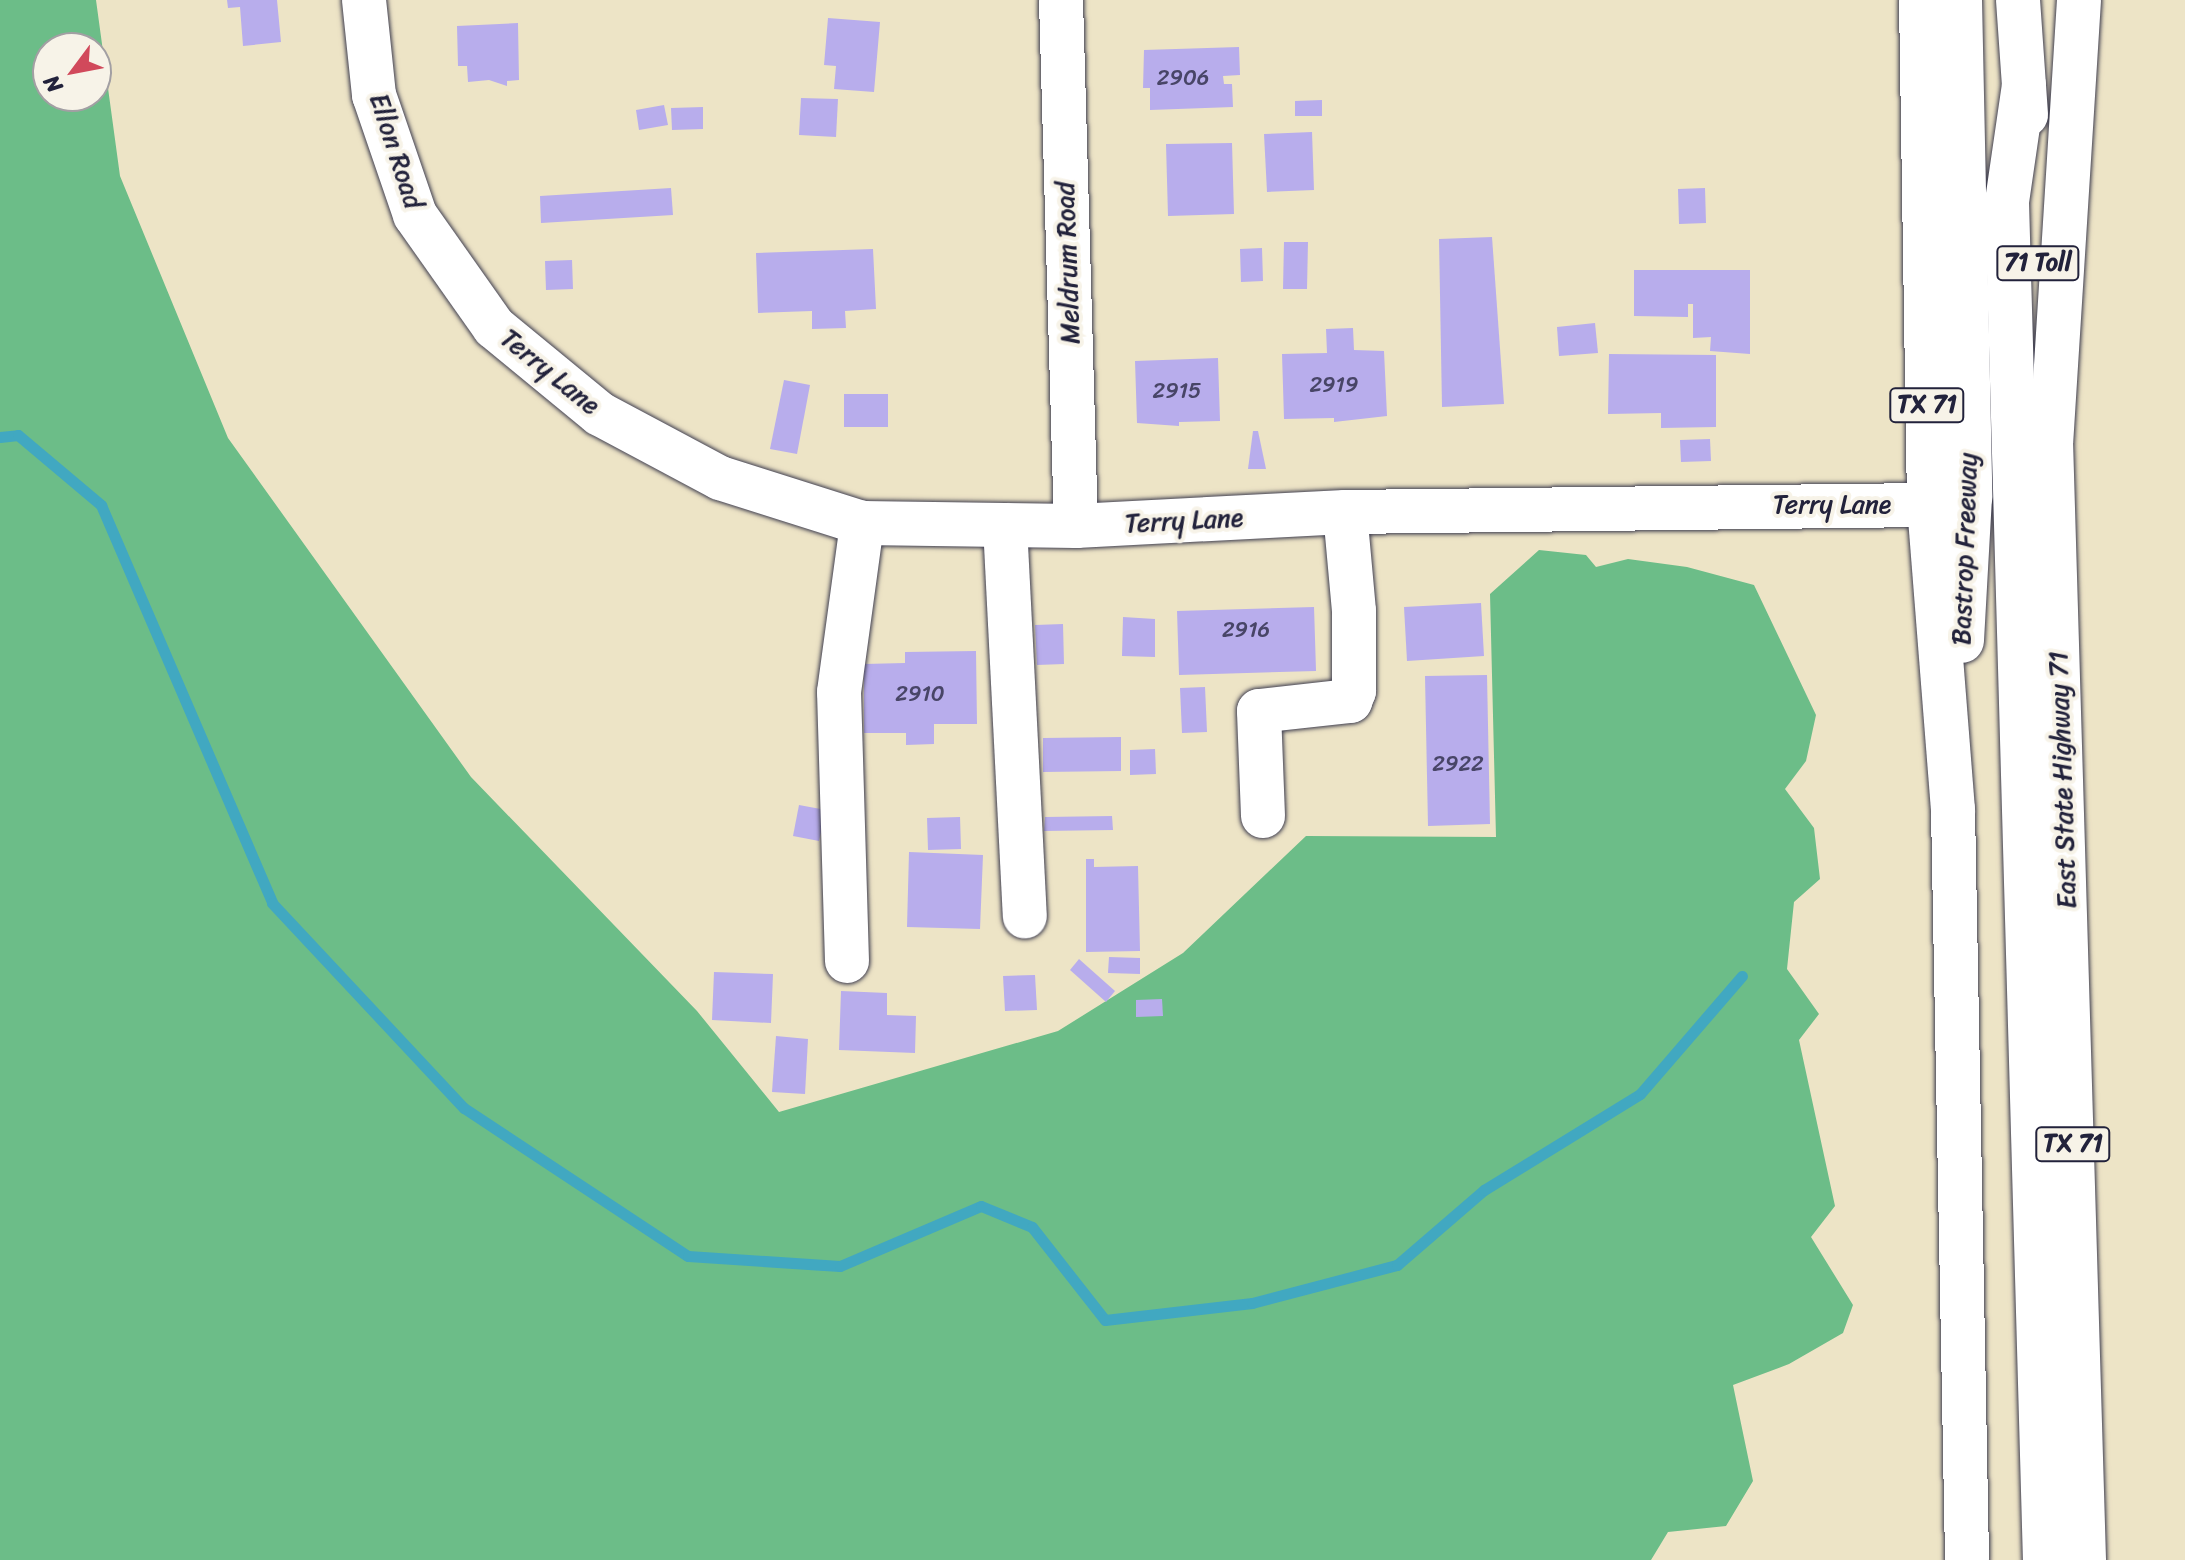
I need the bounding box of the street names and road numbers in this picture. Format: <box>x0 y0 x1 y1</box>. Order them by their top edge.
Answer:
street label: Ellon Road <box>363 90 429 212</box>
street label: Meldrum Road <box>1050 181 1086 345</box>
road number: 71 Toll <box>1996 243 2080 283</box>
street label: Terry Lane <box>494 322 606 422</box>
road number: TX 71 <box>1889 385 1965 425</box>
street label: Bastrop Freeway <box>1946 452 1984 646</box>
street label: Terry Lane <box>1772 489 1892 521</box>
street label: Terry Lane <box>1124 502 1244 540</box>
street label: East State Highway 71 <box>2043 650 2083 910</box>
road number: TX 71 <box>2035 1124 2111 1164</box>

